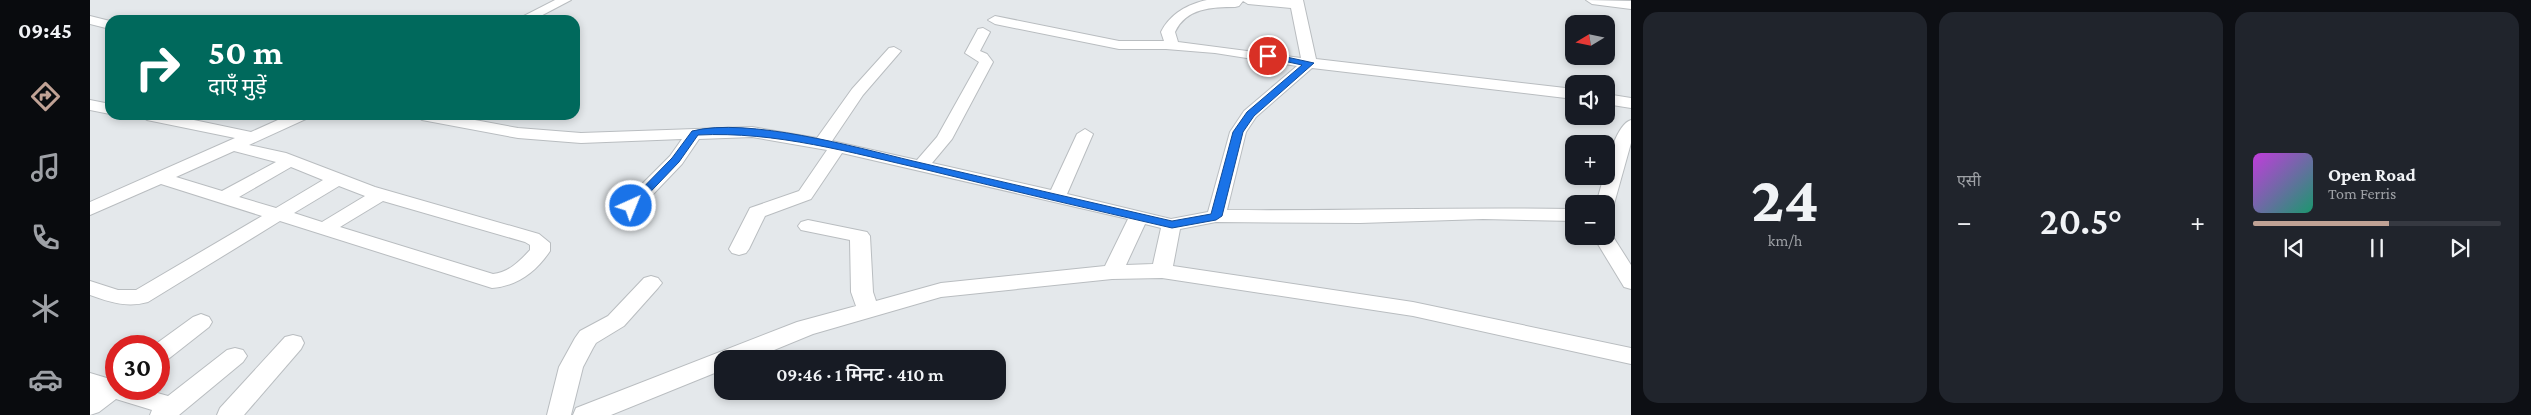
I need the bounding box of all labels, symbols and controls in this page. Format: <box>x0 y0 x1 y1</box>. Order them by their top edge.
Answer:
north arrow <box>1565 15 1615 65</box>
map controls <box>1565 15 1615 245</box>
text: 09:45 <box>18 18 72 43</box>
text: 50 m <box>208 33 283 72</box>
icon: right <box>125 35 190 100</box>
pin <box>1247 35 1289 77</box>
icon: arrive <box>1254 42 1282 70</box>
text: दाएँ मुड़ें <box>208 74 267 99</box>
button: sound <box>1565 75 1615 125</box>
icon: directions <box>28 79 63 114</box>
button: + <box>1565 135 1615 185</box>
icon: music <box>28 150 63 185</box>
text: 24 <box>1751 163 1819 235</box>
text: Open Road <box>2328 164 2416 185</box>
text: एसी <box>1957 172 1981 189</box>
position arrow <box>604 179 656 231</box>
text: Tom Ferris <box>2328 185 2396 202</box>
button: − <box>1565 195 1615 245</box>
text: 20.5° <box>2040 200 2122 242</box>
text: − <box>1957 206 1972 237</box>
text: + <box>2190 206 2205 237</box>
icon: phone <box>28 220 63 255</box>
text: km/h <box>1768 232 1802 249</box>
icon: previous <box>2280 234 2308 262</box>
icon: pause <box>2363 234 2391 262</box>
icon: next <box>2446 234 2474 262</box>
icon: climate <box>28 291 63 326</box>
speed limit sign: 30 <box>105 335 170 400</box>
icon: car <box>28 362 63 397</box>
text: 09:46 · 1 मिनट · 410 m <box>776 364 944 385</box>

